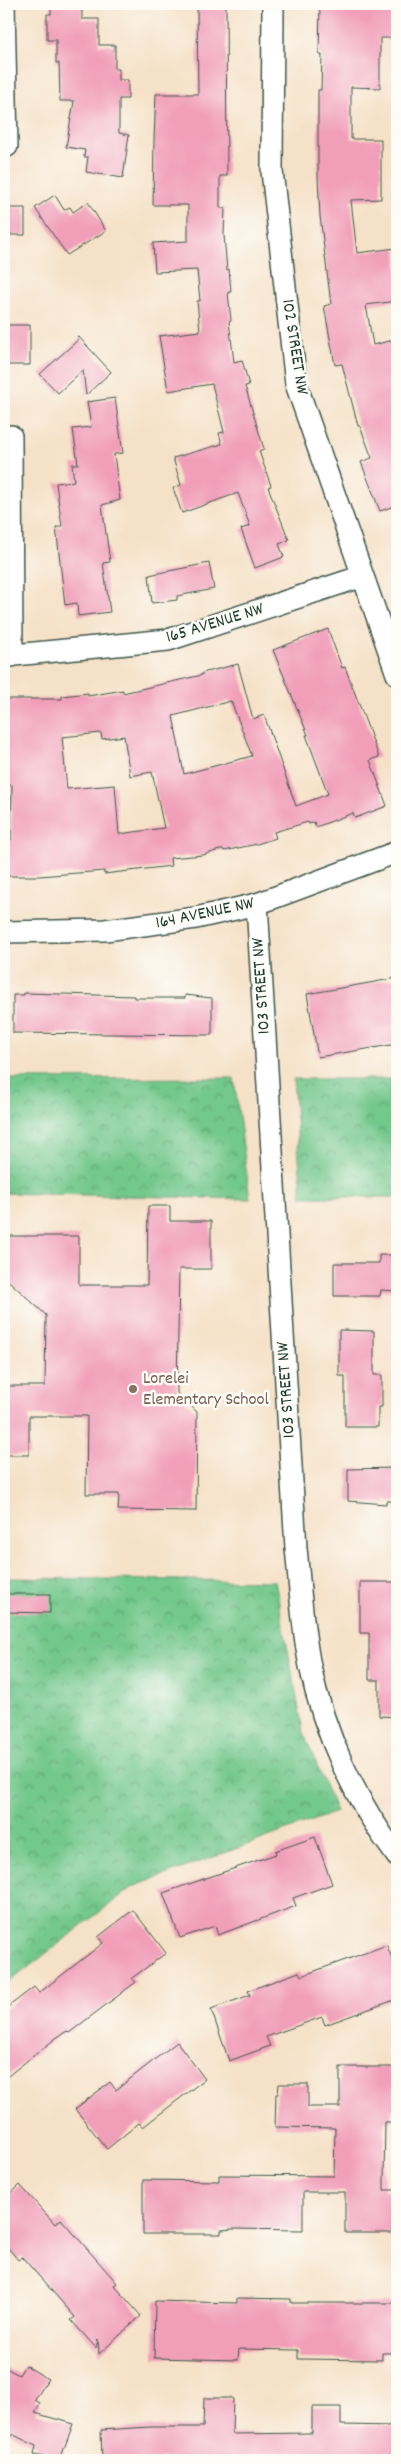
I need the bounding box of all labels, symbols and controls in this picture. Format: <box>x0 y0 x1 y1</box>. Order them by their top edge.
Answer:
street label: 102 STREET NW <box>274 297 314 397</box>
street label: 165 AVENUE NW <box>163 597 268 651</box>
street label: 164 AVENUE NW <box>153 891 257 937</box>
street label: 103 STREET NW <box>246 936 278 1035</box>
street label: 103 STREET NW <box>271 1340 303 1439</box>
place label: Lorelei Elementary School <box>143 1367 270 1413</box>
marker: Lorelei Elementary School <box>127 1383 139 1395</box>

